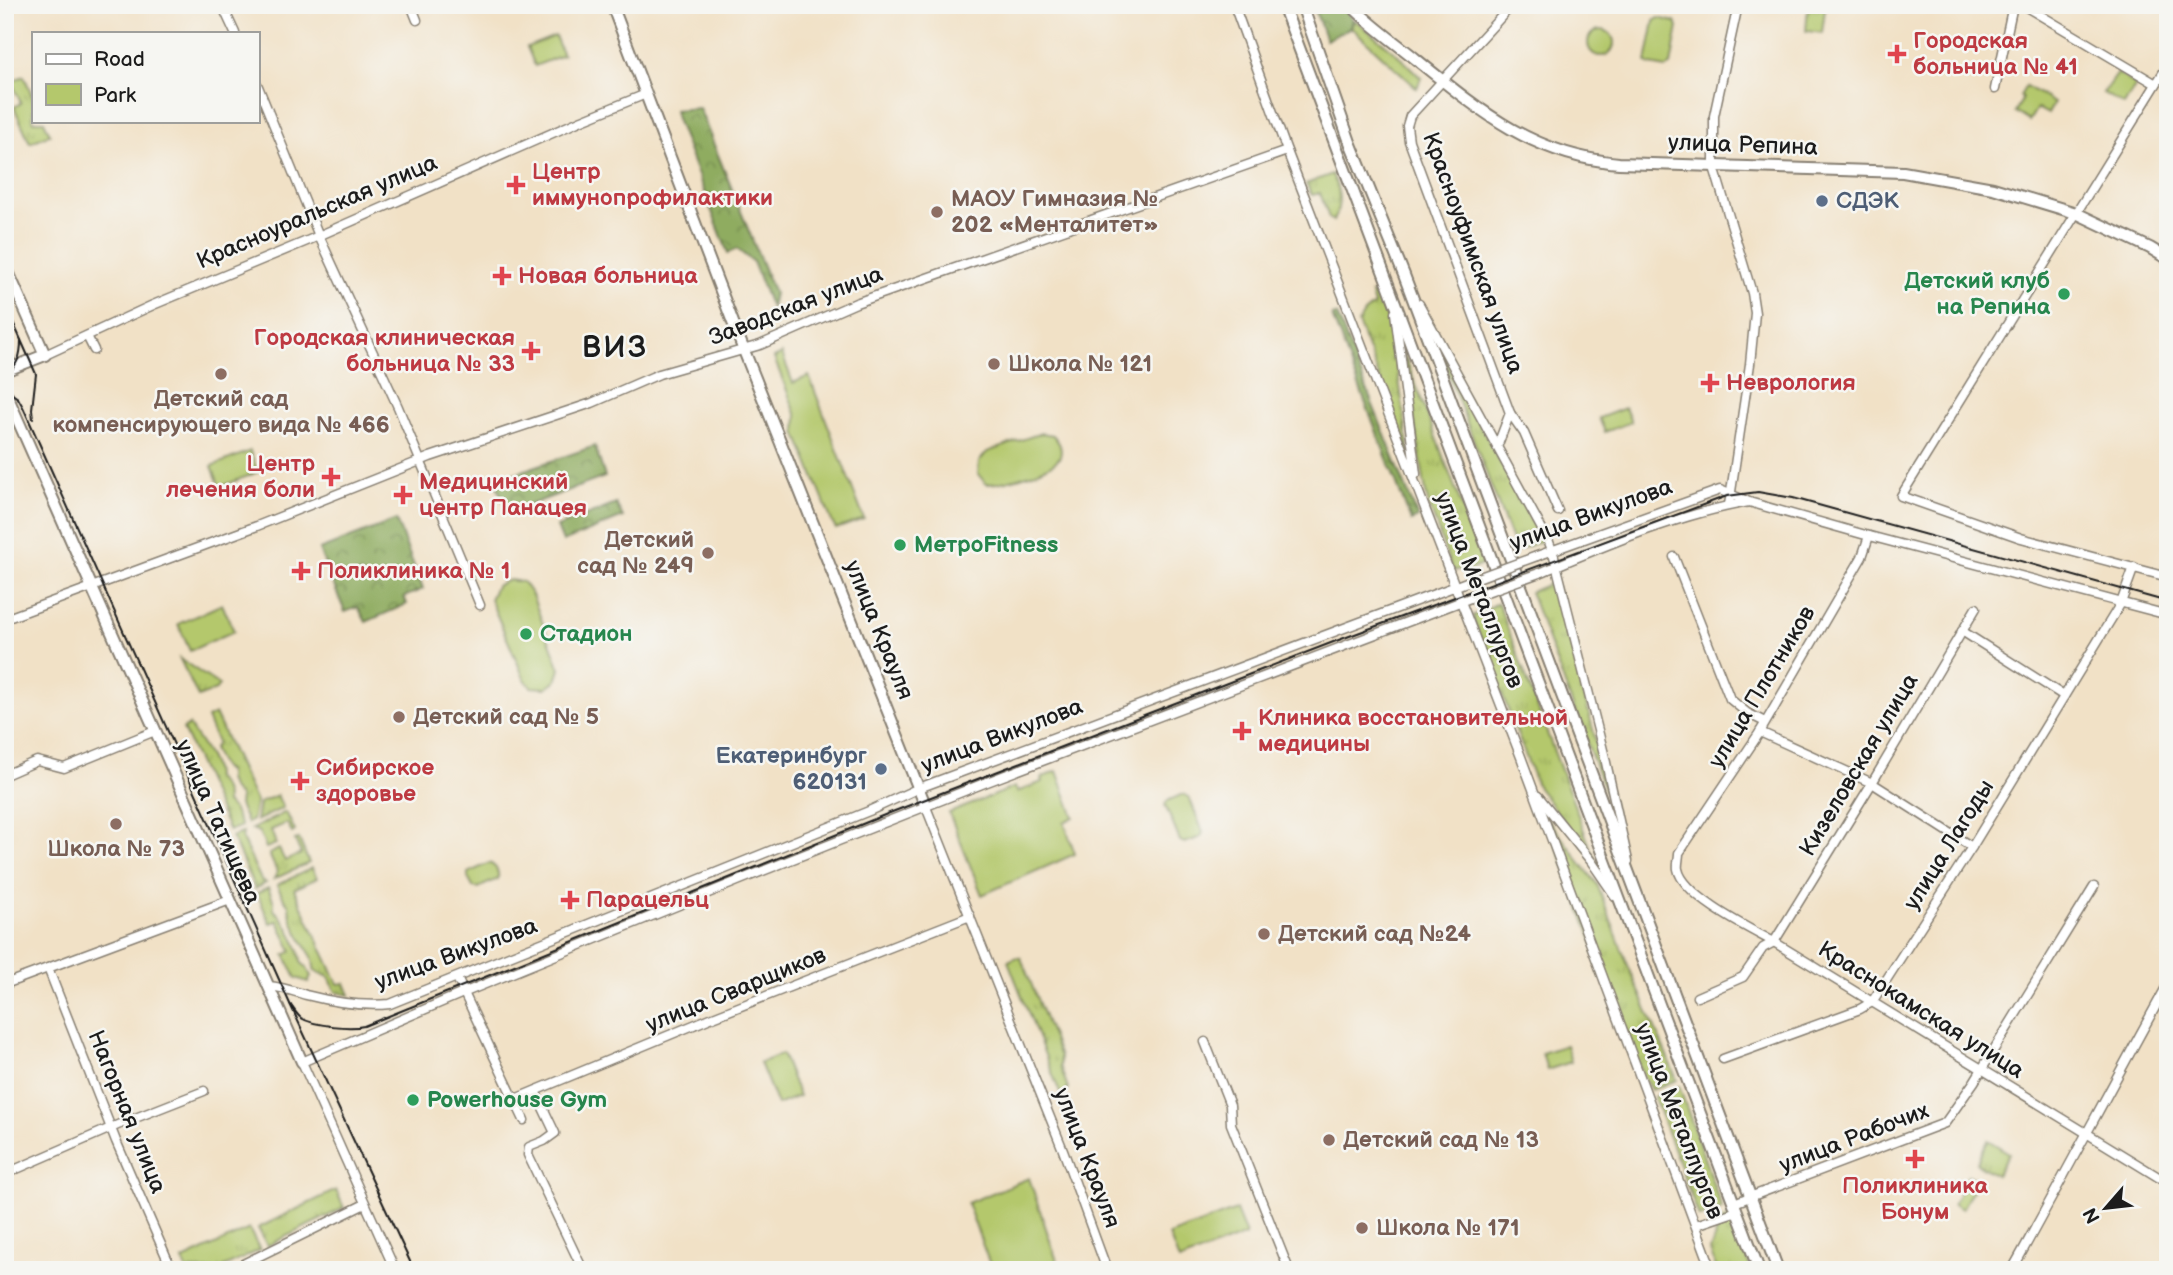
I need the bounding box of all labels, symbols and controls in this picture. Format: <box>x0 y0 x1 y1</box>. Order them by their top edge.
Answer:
place label: Городская больница № 41 <box>1913 27 2078 81</box>
legend <box>32 32 259 122</box>
marker: Городская больница № 41 <box>1887 44 1907 64</box>
text: Road <box>94 47 145 72</box>
text: Park <box>94 83 137 108</box>
street label: Красноуфимская улица <box>1416 128 1530 378</box>
street label: улица Репина <box>1668 128 1819 162</box>
street label: Красноуральская улица <box>192 148 442 275</box>
place label: Центр иммунопрофилактики <box>532 158 773 212</box>
marker: Центр иммунопрофилактики <box>506 175 526 195</box>
place label: МАОУ Гимназия № 202 «Менталитет» <box>951 185 1159 239</box>
place label: СДЭК <box>1836 187 1899 215</box>
marker: СДЭК <box>1814 193 1830 209</box>
marker: МАОУ Гимназия № 202 «Менталитет» <box>929 204 945 220</box>
street label: Заводская улица <box>705 260 887 352</box>
place label: Новая больница <box>518 262 698 290</box>
marker: Новая больница <box>492 266 512 286</box>
place label: Детский клуб на Репина <box>1904 267 2051 321</box>
marker: Детский клуб на Репина <box>2056 286 2072 302</box>
place label: Городская клиническая больница № 33 <box>254 324 515 378</box>
district label: ВИЗ <box>582 330 648 366</box>
marker: Городская клиническая больница № 33 <box>521 341 541 361</box>
place label: Школа № 121 <box>1008 350 1152 378</box>
marker: Школа № 121 <box>986 356 1002 372</box>
marker: Детский сад компенсирующего вида № 466 <box>213 366 229 382</box>
place label: Неврология <box>1726 369 1856 397</box>
marker: Неврология <box>1700 373 1720 393</box>
place label: Детский сад компенсирующего вида № 466 <box>52 385 390 439</box>
place label: Центр лечения боли <box>166 450 315 504</box>
marker: Центр лечения боли <box>321 467 341 487</box>
place label: Медицинский центр Панацея <box>419 468 587 522</box>
street label: улица Викулова <box>1506 472 1676 557</box>
marker: Медицинский центр Панацея <box>393 485 413 505</box>
street label: улица Металлургов <box>1429 488 1529 692</box>
place label: Детский сад № 249 <box>577 526 694 580</box>
place label: МетроFitness <box>914 531 1058 559</box>
marker: МетроFitness <box>892 537 908 553</box>
marker: Детский сад № 249 <box>700 545 716 561</box>
street label: улица Крауля <box>838 556 920 704</box>
place label: Поликлиника № 1 <box>317 557 511 585</box>
marker: Поликлиника № 1 <box>291 561 311 581</box>
street label: улица Плотников <box>1703 601 1821 773</box>
place label: Стадион <box>540 620 632 648</box>
marker: Стадион <box>518 626 534 642</box>
street label: Кизеловская улица <box>1793 668 1925 861</box>
street label: улица Викулова <box>917 692 1087 780</box>
place label: Детский сад № 5 <box>413 703 599 731</box>
place label: Клиника восстановительной медицины <box>1258 704 1568 758</box>
marker: Детский сад № 5 <box>391 709 407 725</box>
marker: Клиника восстановительной медицины <box>1232 721 1252 741</box>
street label: улица Татищева <box>169 735 267 909</box>
place label: Екатеринбург 620131 <box>716 742 867 796</box>
place label: Сибирское здоровье <box>316 754 434 808</box>
marker: Екатеринбург 620131 <box>873 761 889 777</box>
marker: Сибирское здоровье <box>290 771 310 791</box>
street label: улица Лагоды <box>1898 775 2000 915</box>
marker: Школа № 73 <box>108 816 124 832</box>
place label: Школа № 73 <box>47 835 185 863</box>
place label: Парацельц <box>586 886 709 914</box>
marker: Парацельц <box>560 890 580 910</box>
street label: улица Викулова <box>371 911 541 996</box>
place label: Детский сад №24 <box>1278 920 1471 948</box>
marker: Детский сад №24 <box>1256 926 1272 942</box>
street label: Краснокамская улица <box>1813 935 2030 1085</box>
street label: улица Сварщиков <box>642 941 830 1039</box>
street label: улица Металлургов <box>1629 1019 1729 1223</box>
street label: Нагорная улица <box>82 1026 173 1198</box>
street label: улица Крауля <box>1047 1084 1127 1232</box>
place label: Powerhouse Gym <box>427 1086 607 1114</box>
marker: Powerhouse Gym <box>405 1092 421 1108</box>
street label: улица Рабочих <box>1775 1097 1933 1179</box>
place label: Детский сад № 13 <box>1343 1126 1539 1154</box>
marker: Детский сад № 13 <box>1321 1132 1337 1148</box>
marker: Поликлиника Бонум <box>1905 1149 1925 1169</box>
place label: Поликлиника Бонум <box>1842 1172 1989 1226</box>
north arrow <box>2072 1174 2142 1244</box>
text: N <box>2079 1204 2106 1227</box>
place label: Школа № 171 <box>1376 1214 1520 1242</box>
marker: Школа № 171 <box>1354 1220 1370 1236</box>

